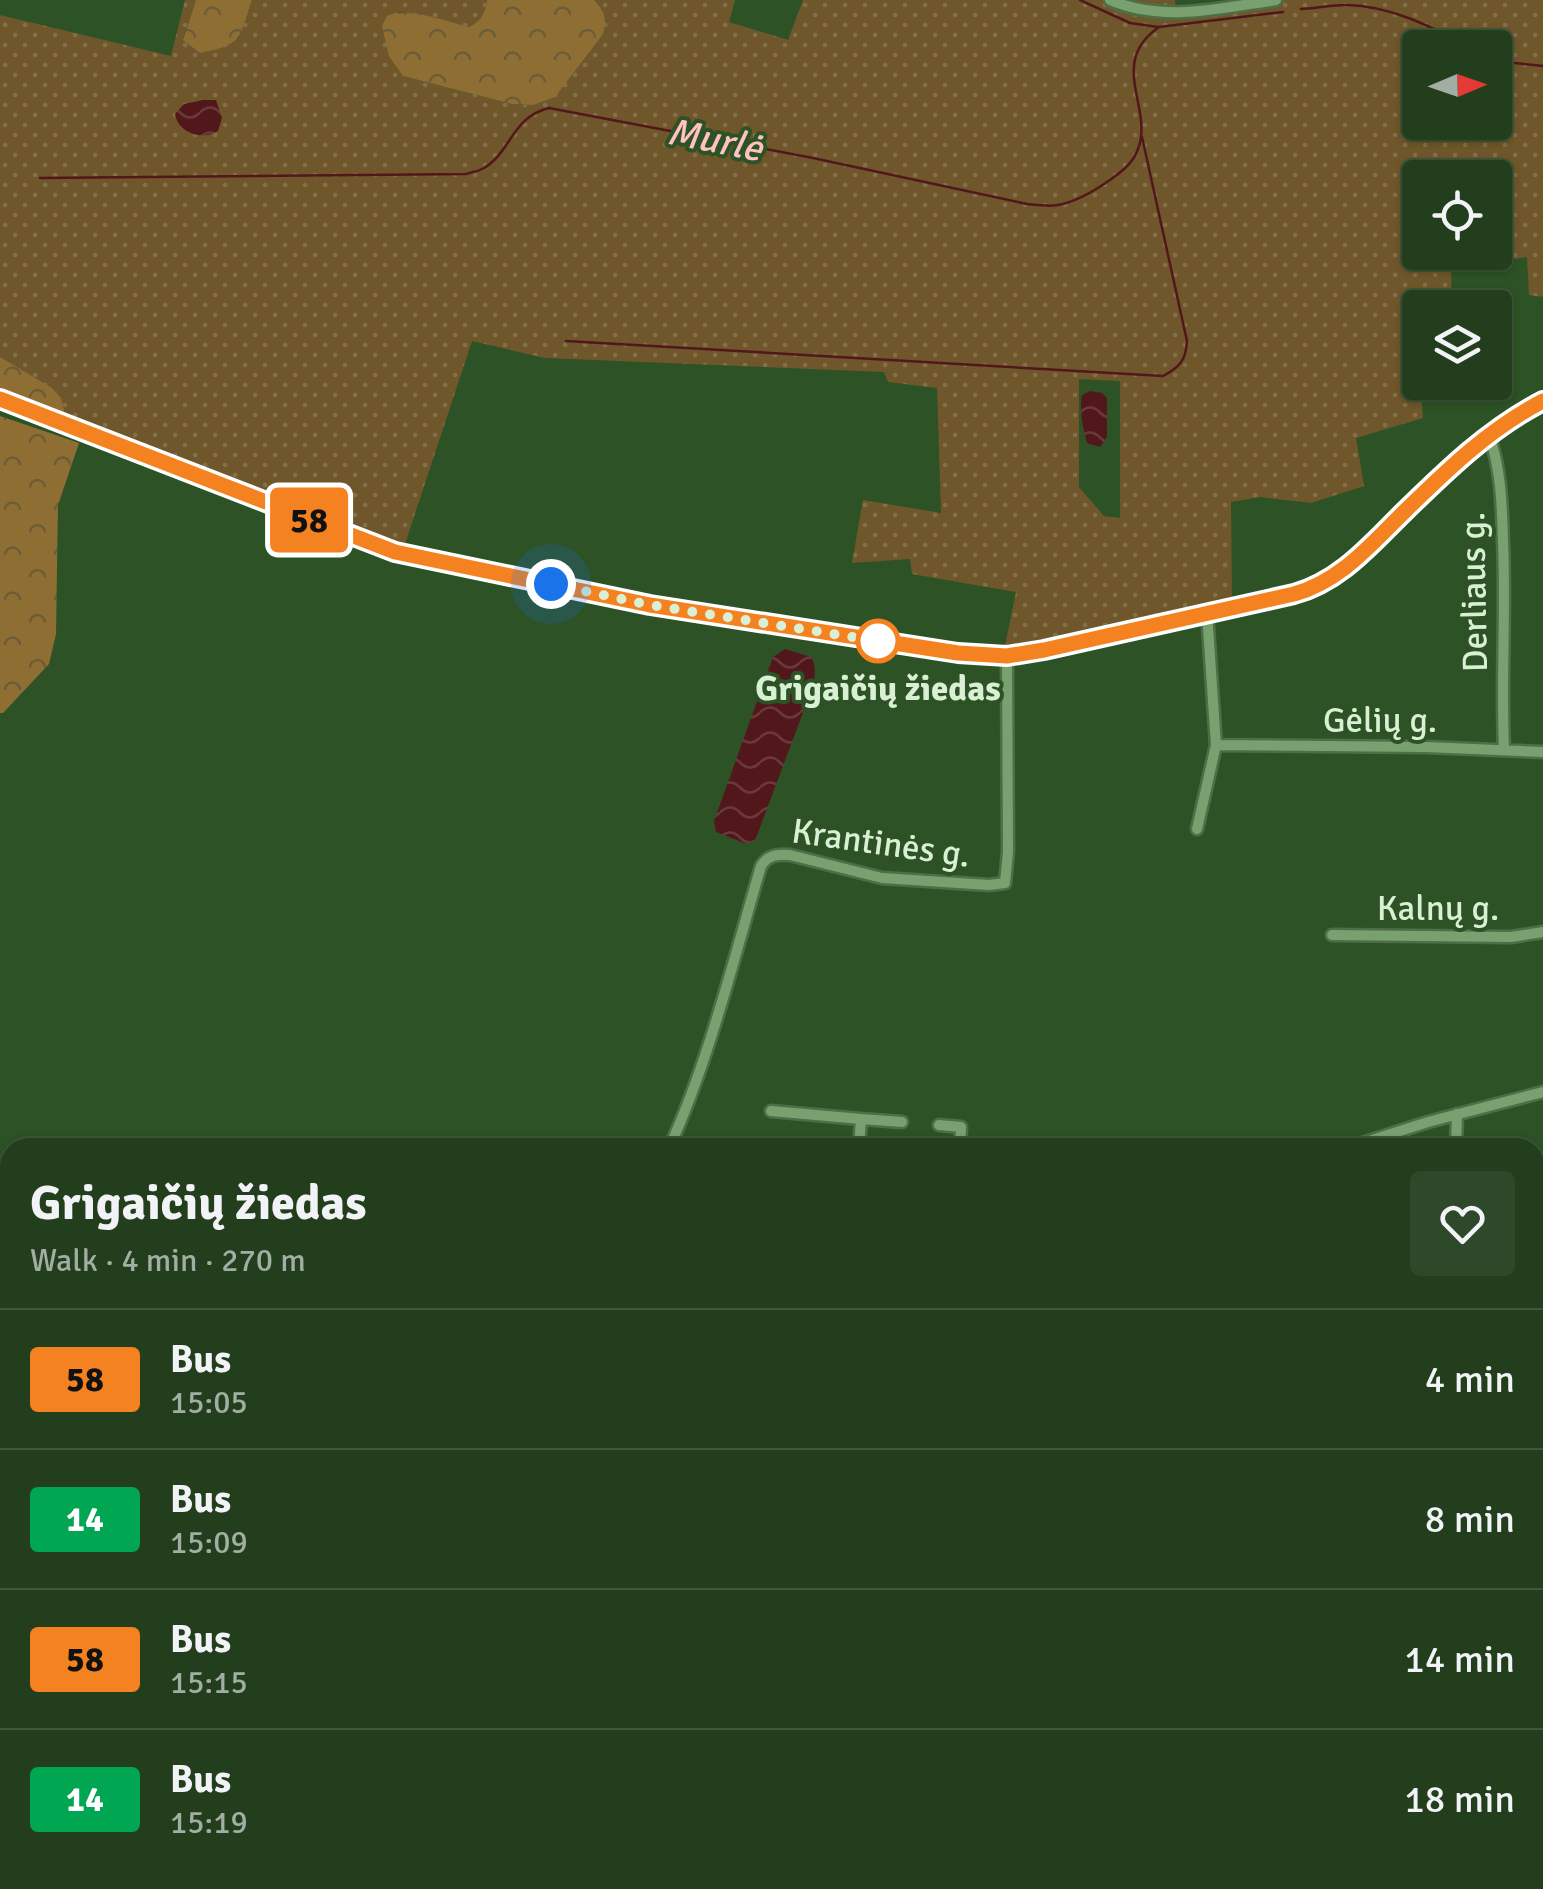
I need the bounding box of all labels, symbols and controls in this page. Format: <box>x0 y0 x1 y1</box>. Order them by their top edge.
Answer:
north arrow <box>1402 30 1512 140</box>
map controls <box>1402 30 1512 400</box>
water label: Murlė <box>664 108 768 173</box>
button: locate <box>1402 160 1512 270</box>
button: layers <box>1402 290 1512 400</box>
line badge: 58 <box>264 488 354 552</box>
text: 58 <box>290 499 328 542</box>
street label: Derliaus g. <box>1451 512 1497 672</box>
your location <box>526 559 576 609</box>
marker: Grigaičių žiedas <box>857 620 899 662</box>
place label: Grigaičių žiedas <box>755 667 1001 710</box>
street label: Gėlių g. <box>1323 699 1437 742</box>
street label: Krantinės g. <box>789 809 973 877</box>
street label: Kalnų g. <box>1377 887 1499 930</box>
button: heart <box>1410 1171 1515 1276</box>
text: Grigaičių žiedas <box>30 1174 367 1233</box>
text: Walk · 4 min · 270 m <box>30 1241 306 1280</box>
text: Bus <box>170 1336 231 1383</box>
text: 4 min <box>1425 1356 1515 1403</box>
text: 58 <box>66 1358 104 1401</box>
text: 15:05 <box>170 1383 248 1422</box>
text: Bus <box>170 1476 231 1523</box>
text: 8 min <box>1425 1496 1515 1543</box>
text: 14 <box>66 1498 104 1541</box>
text: 15:09 <box>170 1523 248 1562</box>
text: Bus <box>170 1616 231 1663</box>
text: 14 min <box>1404 1636 1515 1683</box>
text: 58 <box>66 1638 104 1681</box>
text: 15:15 <box>170 1663 248 1702</box>
text: Bus <box>170 1756 231 1803</box>
text: 18 min <box>1404 1776 1515 1823</box>
text: 14 <box>66 1778 104 1821</box>
text: 15:19 <box>170 1803 248 1842</box>

